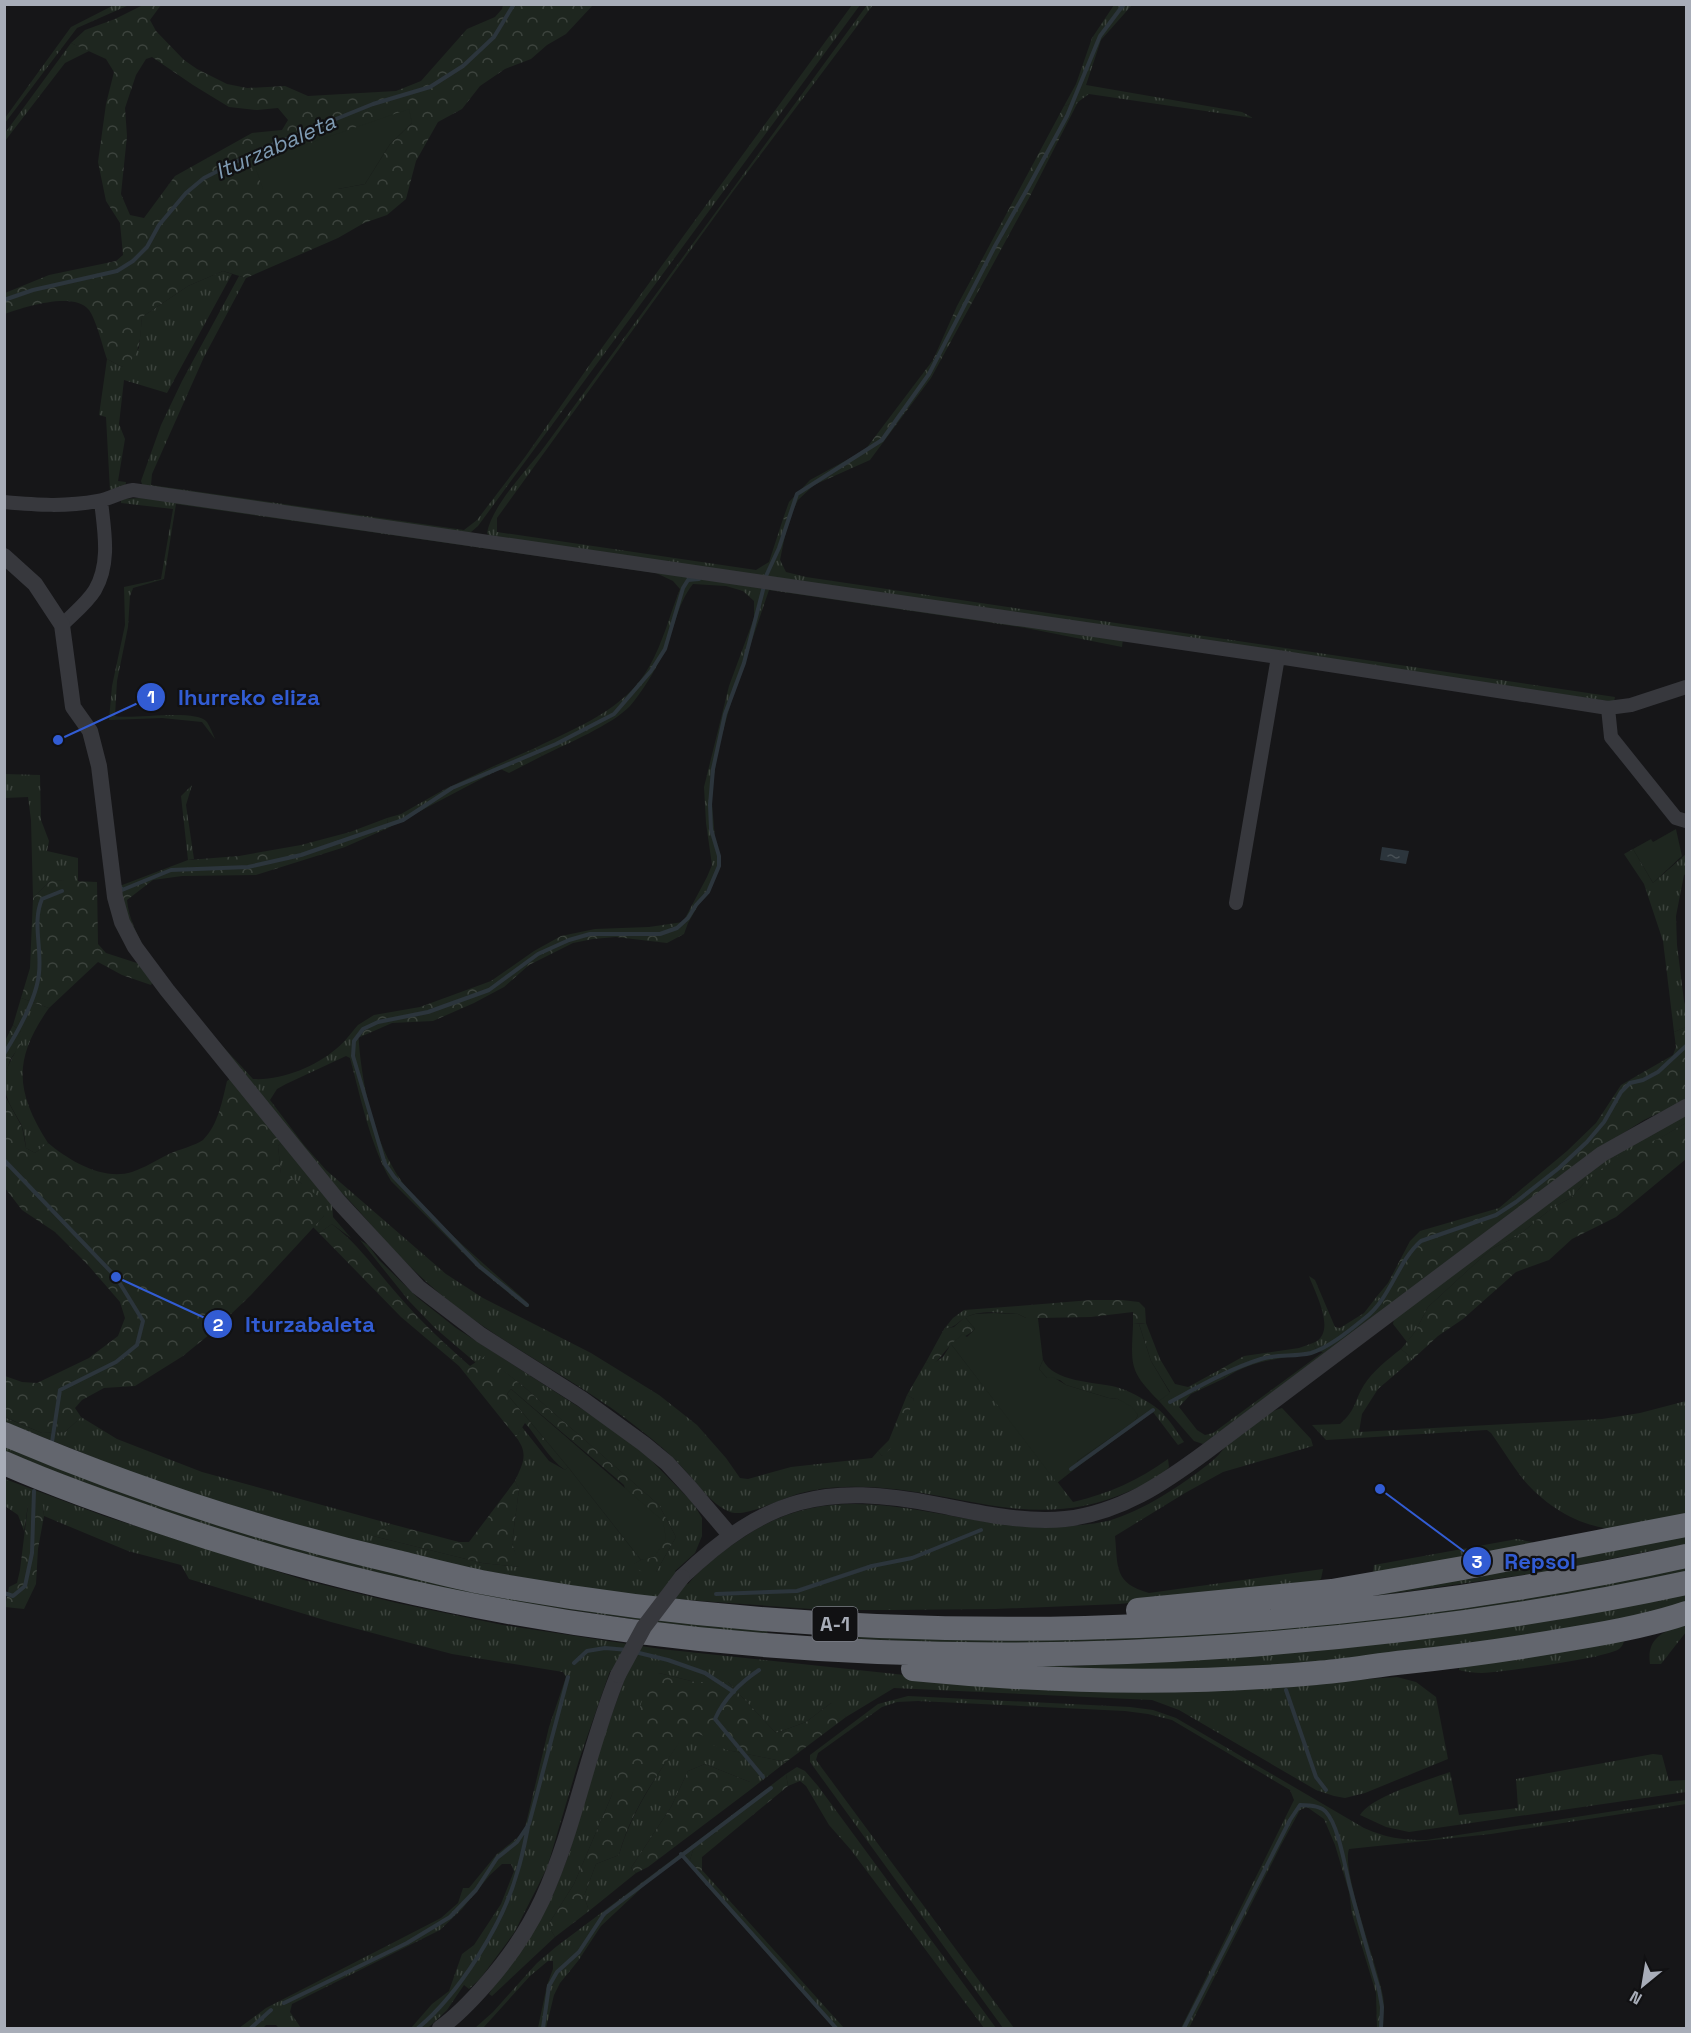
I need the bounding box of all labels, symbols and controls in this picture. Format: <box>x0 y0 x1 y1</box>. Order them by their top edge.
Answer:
water label: Iturzabaleta <box>210 107 340 185</box>
callout: Ihurreko eliza <box>136 677 332 717</box>
text: Ihurreko eliza <box>178 683 320 711</box>
text: 1 <box>147 685 155 708</box>
callout: Iturzabaleta <box>203 1304 387 1344</box>
text: Iturzabaleta <box>245 1310 375 1338</box>
text: 2 <box>213 1313 224 1336</box>
callout: Repsol <box>1462 1541 1587 1581</box>
text: Repsol <box>1504 1547 1576 1575</box>
text: 3 <box>1472 1550 1483 1573</box>
road number: A-1 <box>812 1607 858 1641</box>
north arrow <box>1613 1955 1673 2015</box>
text: N <box>1626 1986 1646 2009</box>

